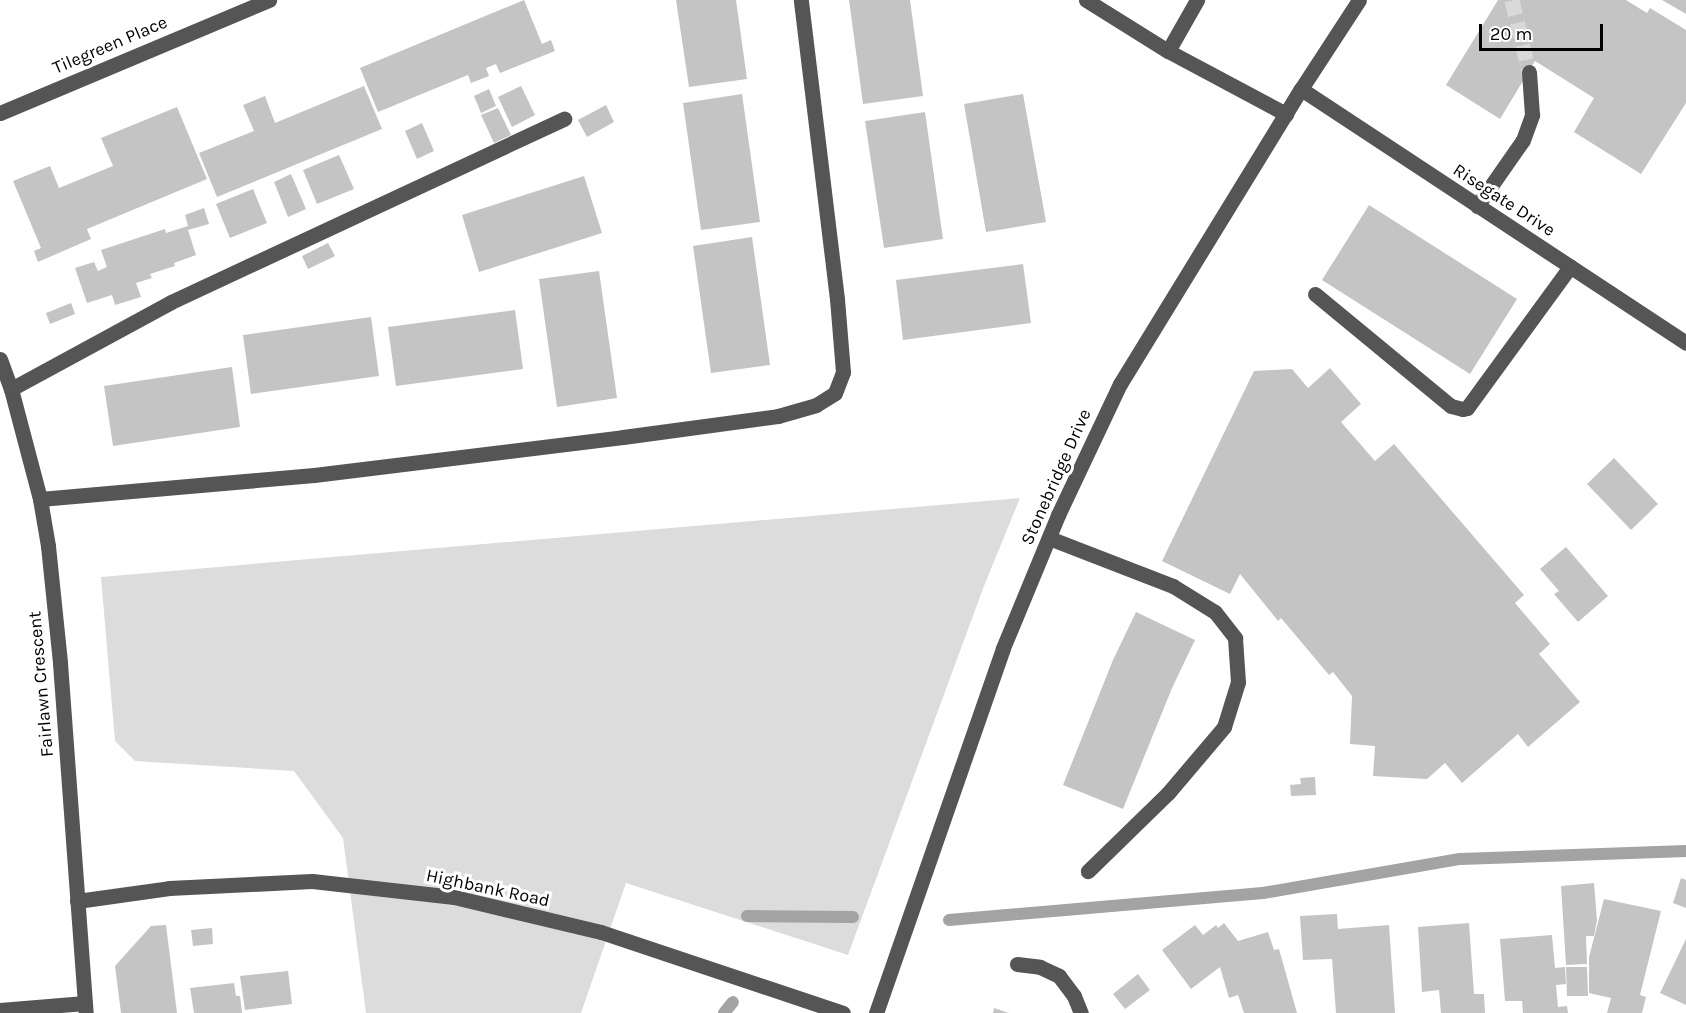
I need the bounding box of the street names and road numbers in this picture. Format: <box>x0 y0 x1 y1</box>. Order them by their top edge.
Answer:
street label: Tilegreen Place <box>49 11 171 79</box>
street label: Risegate Drive <box>1449 159 1559 241</box>
street label: Stonebridge Drive <box>1016 406 1096 548</box>
street label: Fairlawn Crescent <box>24 610 58 758</box>
street label: Highbank Road <box>424 864 552 912</box>

